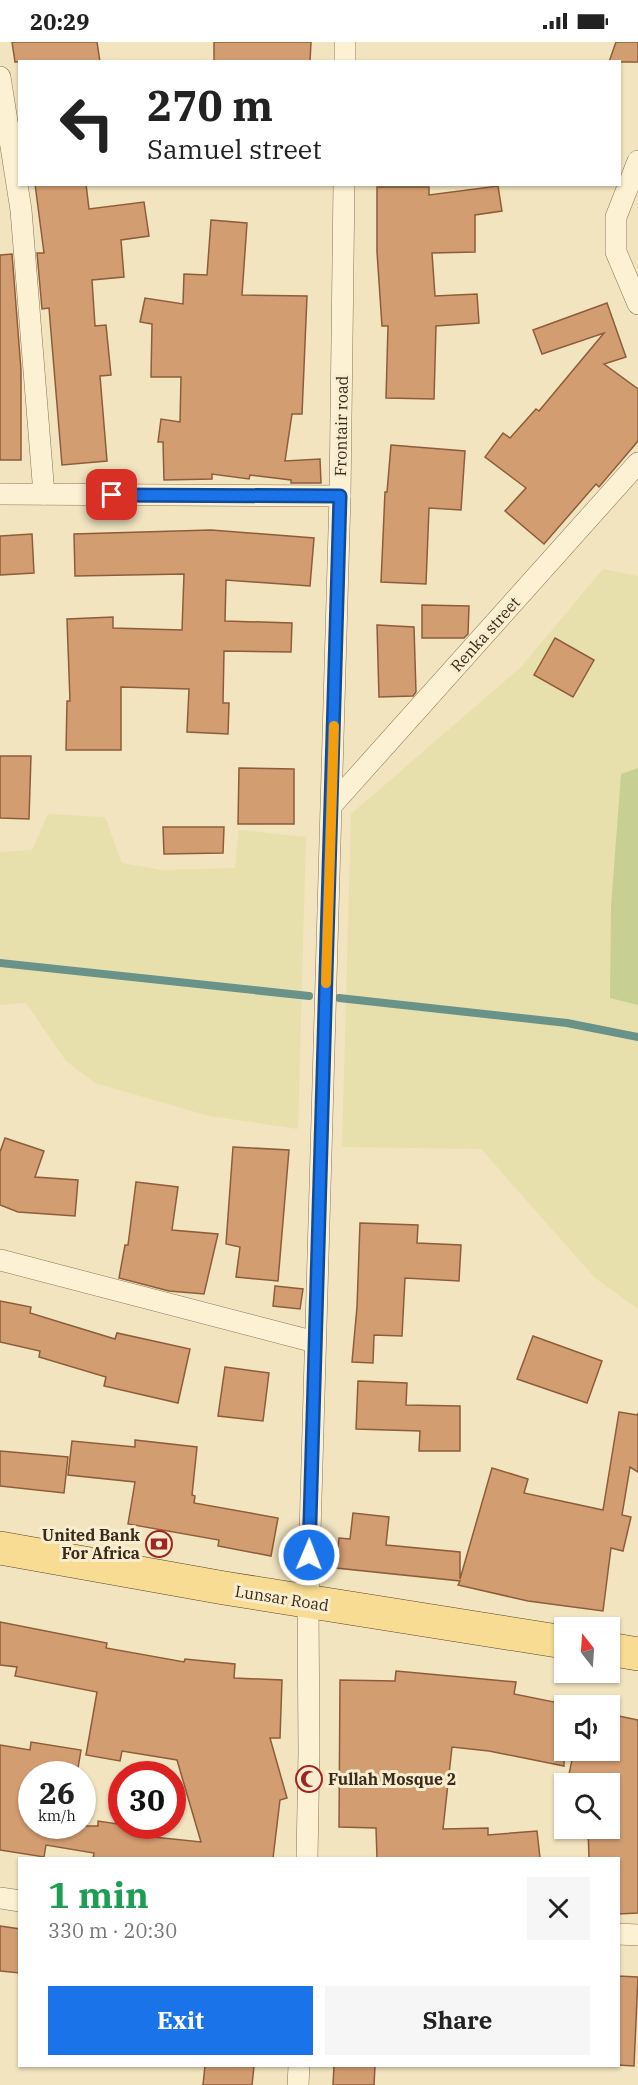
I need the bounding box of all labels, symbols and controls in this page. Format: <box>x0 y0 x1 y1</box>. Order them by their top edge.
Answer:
text: 20:29 <box>30 7 89 36</box>
text: 270 m <box>147 78 273 133</box>
icon: left <box>48 84 126 162</box>
text: Samuel street <box>147 131 322 166</box>
street label: Frontair road <box>330 375 352 477</box>
pin <box>86 469 137 520</box>
icon: arrive <box>95 478 128 511</box>
street label: Renka street <box>446 592 524 676</box>
position arrow <box>277 1523 341 1587</box>
place label: United Bank For Africa <box>42 1525 140 1563</box>
bank icon: United Bank For Africa <box>144 1529 174 1559</box>
street label: Lunsar Road <box>234 1581 331 1615</box>
north arrow <box>554 1617 620 1683</box>
map controls <box>554 1617 620 1839</box>
button: sound <box>554 1695 620 1761</box>
speed limit sign: 30 <box>108 1761 186 1839</box>
mosque icon: Fullah Mosque 2 <box>294 1764 324 1794</box>
place label: Fullah Mosque 2 <box>328 1769 456 1789</box>
text: 26 <box>39 1773 75 1812</box>
button: search <box>554 1773 620 1839</box>
text: km/h <box>38 1806 76 1825</box>
text: 1 min <box>48 1871 149 1918</box>
button: close <box>527 1877 590 1940</box>
text: 330 m · 20:30 <box>48 1917 177 1944</box>
button: Exit <box>48 1986 313 2055</box>
button: Share <box>325 1986 590 2055</box>

